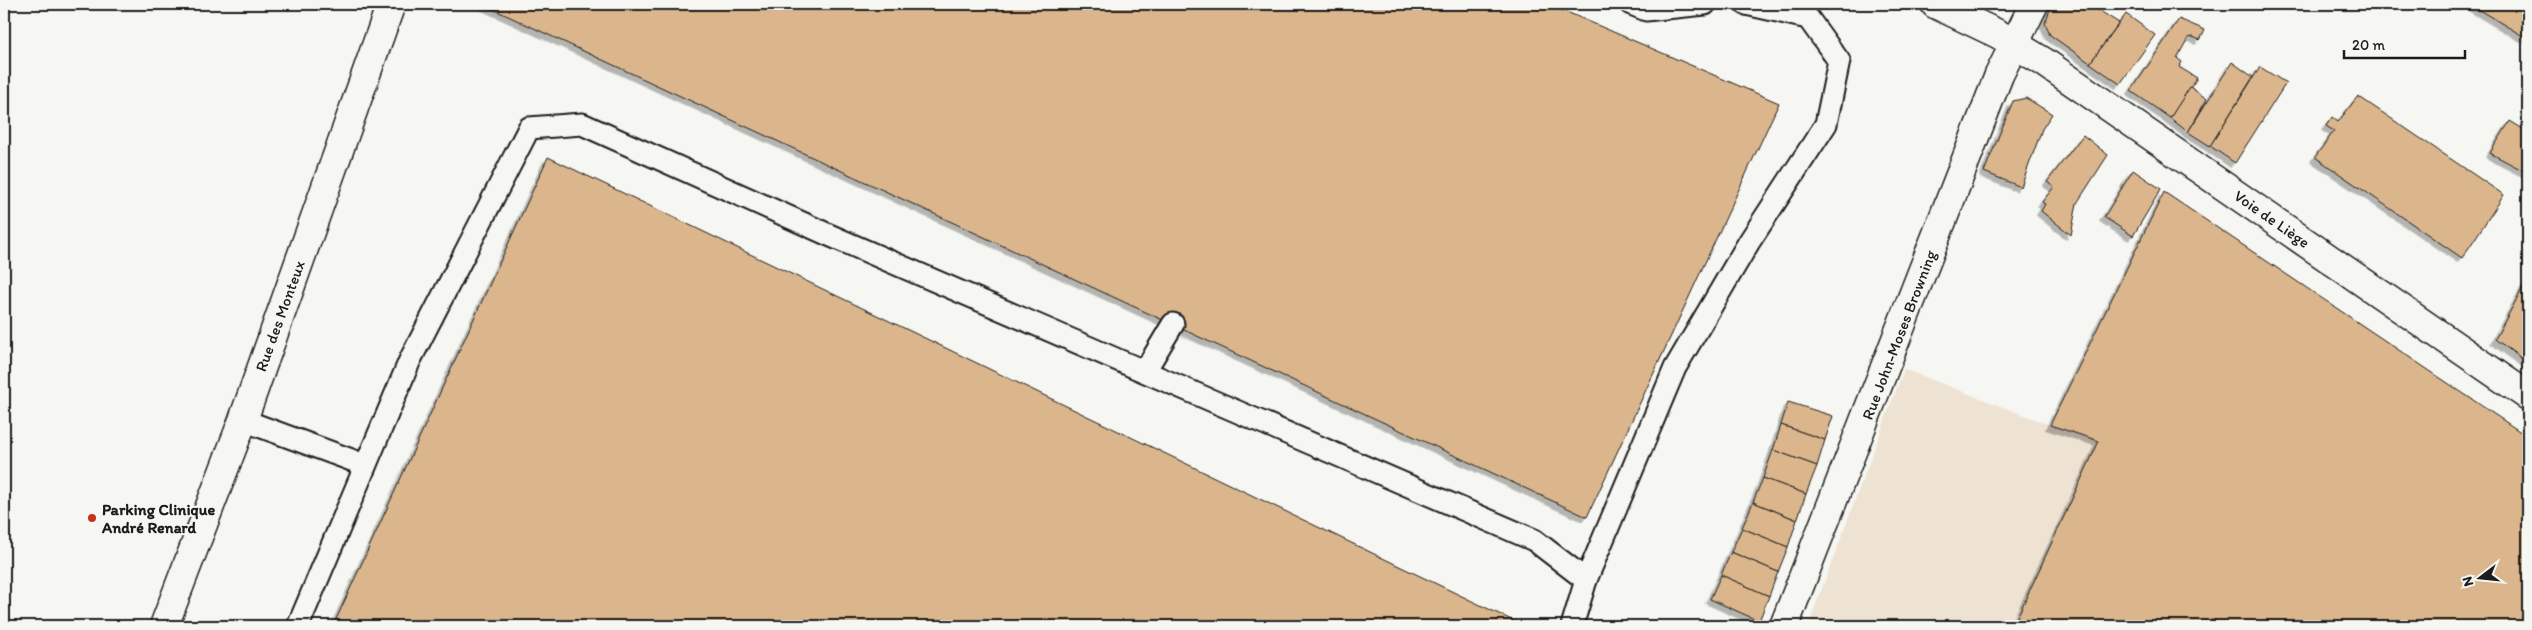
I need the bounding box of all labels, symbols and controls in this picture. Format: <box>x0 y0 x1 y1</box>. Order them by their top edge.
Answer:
scale bar <box>2344 28 2466 60</box>
text: 20 m <box>2352 36 2386 54</box>
street label: Voie de Liège <box>2231 186 2314 252</box>
street label: Rue John-Moses Browning <box>1858 247 1940 423</box>
street label: Rue des Monteux <box>251 257 309 374</box>
place label: Parking Clinique André Renard <box>101 500 215 537</box>
marker: Parking Clinique André Renard <box>86 512 98 524</box>
north arrow <box>2454 552 2504 602</box>
text: N <box>2459 575 2477 588</box>

